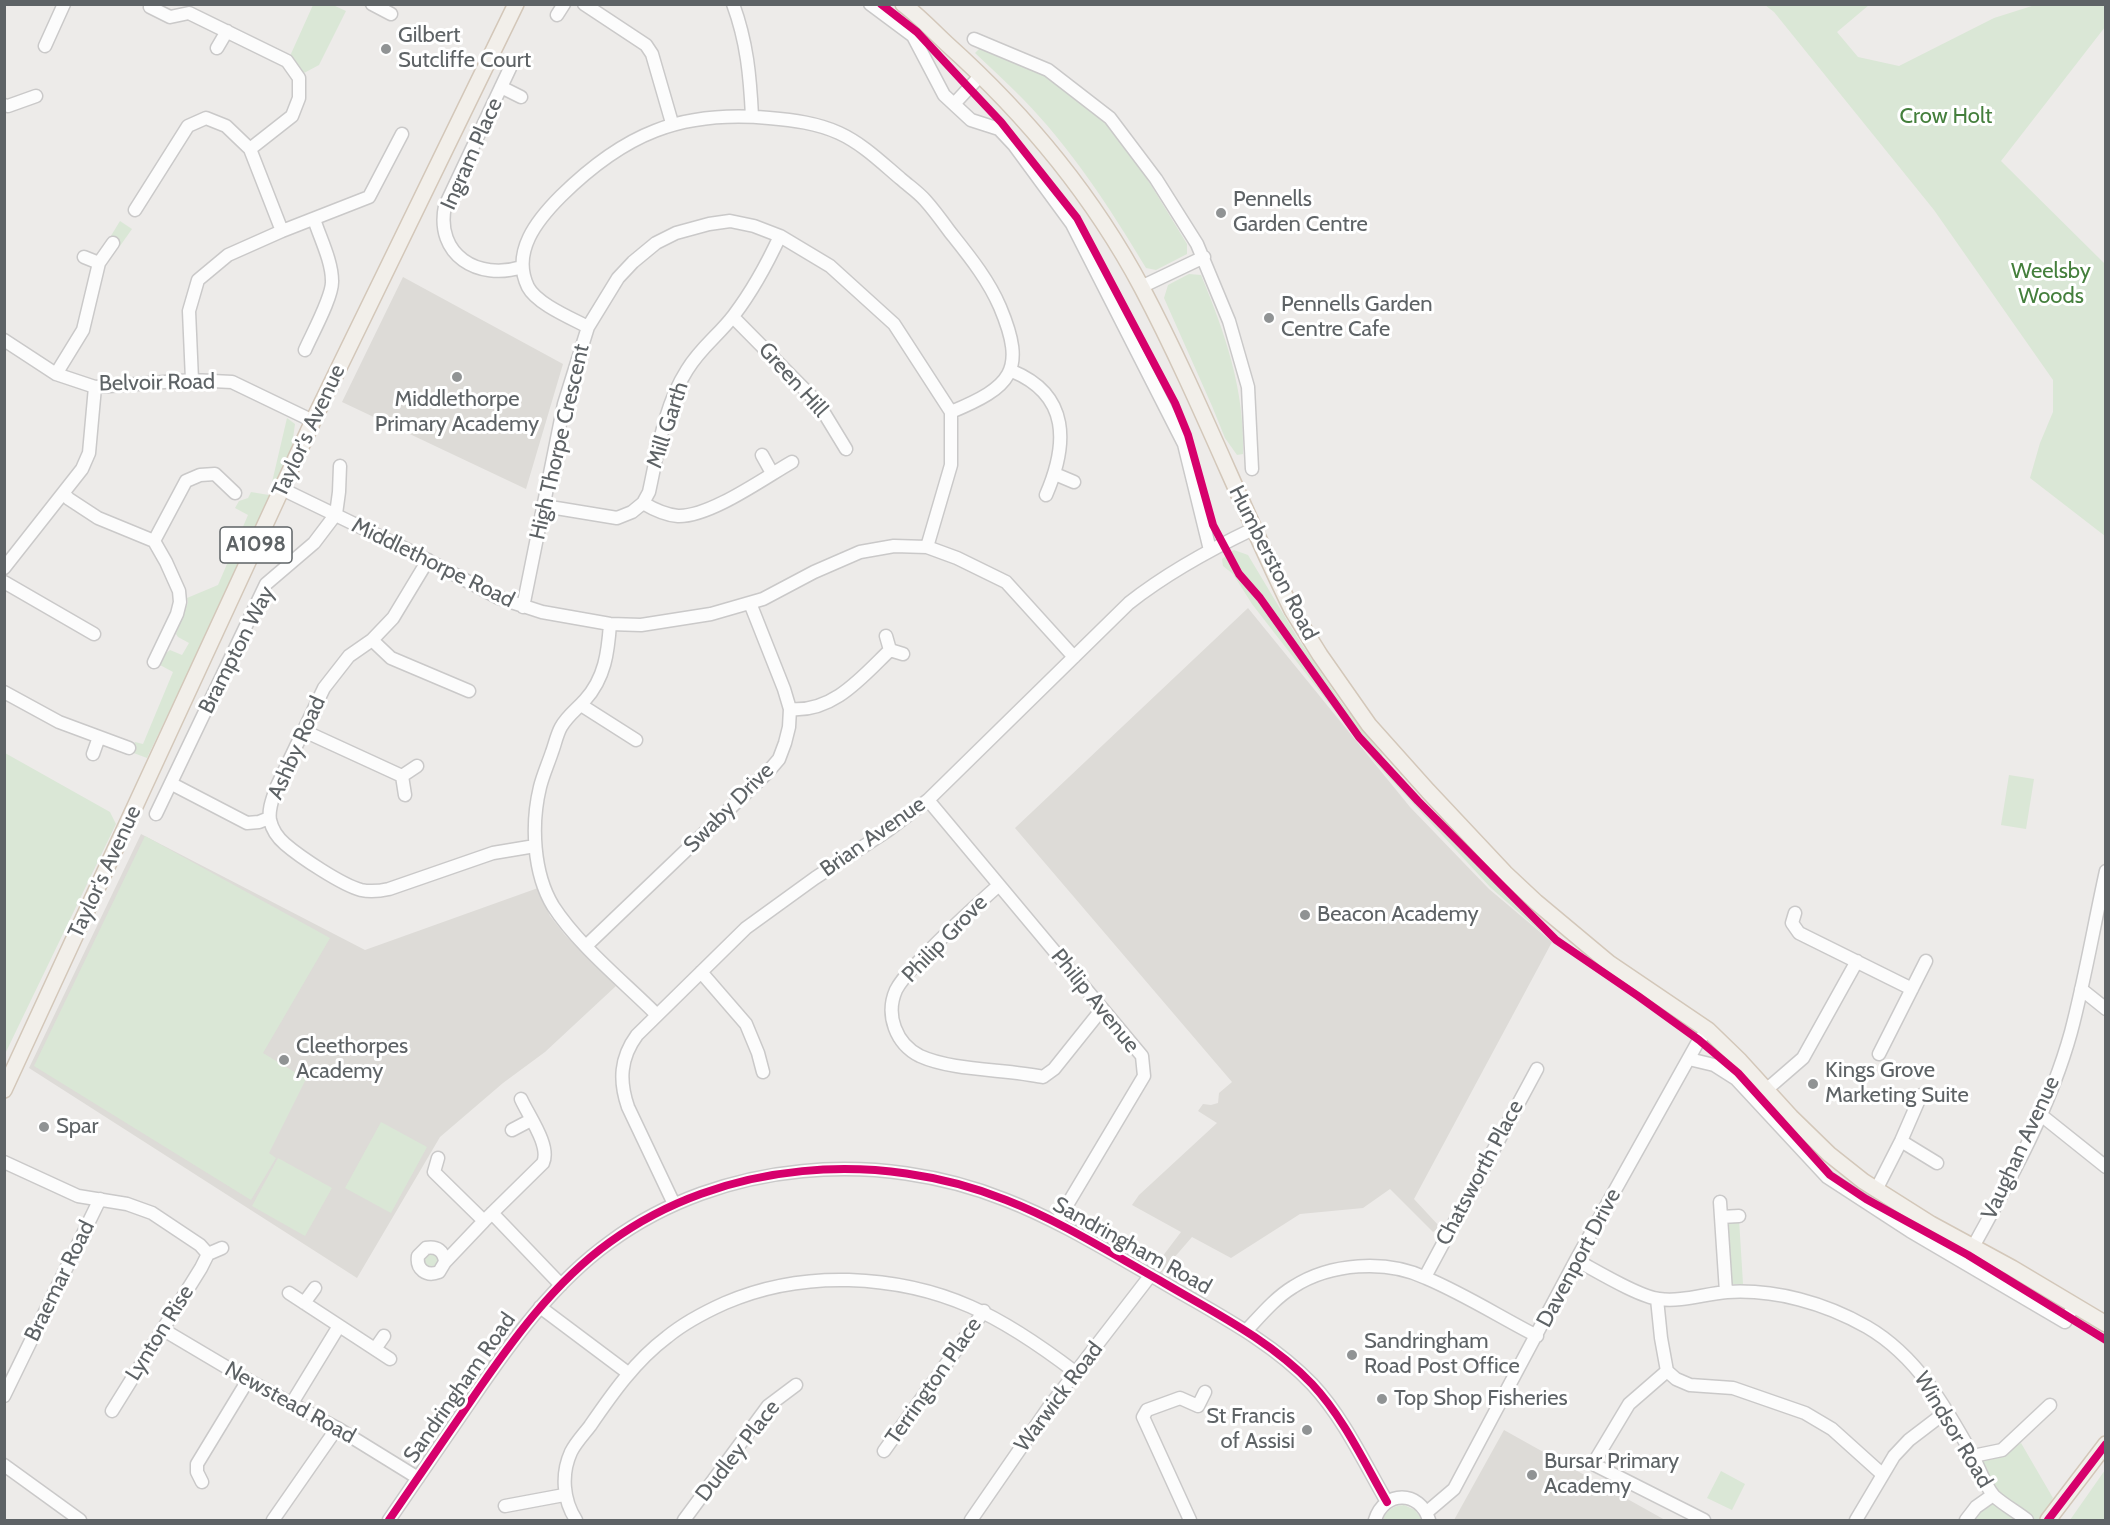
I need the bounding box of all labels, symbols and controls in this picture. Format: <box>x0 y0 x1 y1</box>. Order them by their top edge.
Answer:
place label: Gilbert Sutcliffe Court <box>398 23 531 74</box>
marker: Gilbert Sutcliffe Court <box>379 42 393 56</box>
street label: Ingram Place <box>436 94 508 214</box>
park label: Crow Holt <box>1900 104 1992 130</box>
place label: Pennells Garden Centre <box>1233 187 1368 238</box>
marker: Pennells Garden Centre <box>1214 206 1228 220</box>
park label: Weelsby Woods <box>2011 259 2091 310</box>
place label: Pennells Garden Centre Cafe <box>1281 292 1433 344</box>
marker: Pennells Garden Centre Cafe <box>1262 311 1276 325</box>
street label: Green Hill <box>753 337 833 423</box>
street label: High Thorpe Crescent <box>525 342 595 542</box>
street label: Taylor's Avenue <box>267 361 351 501</box>
street label: Belvoir Road <box>99 369 215 397</box>
marker: Middlethorpe Primary Academy <box>450 370 464 384</box>
street label: Mill Garth <box>642 378 694 472</box>
place label: Middlethorpe Primary Academy <box>375 387 539 439</box>
street label: Humberston Road <box>1223 481 1323 645</box>
street label: Middlethorpe Road <box>347 512 519 614</box>
road number: A1098 <box>220 527 292 563</box>
street label: Brampton Way <box>194 582 280 718</box>
street label: Ashby Road <box>263 692 331 804</box>
street label: Swaby Drive <box>679 758 779 858</box>
street label: Brian Avenue <box>815 791 931 883</box>
street label: Taylor's Avenue <box>63 802 147 942</box>
street label: Philip Grove <box>897 890 993 988</box>
place label: Beacon Academy <box>1317 902 1479 928</box>
marker: Beacon Academy <box>1298 908 1312 922</box>
street label: Philip Avenue <box>1045 944 1145 1058</box>
place label: Cleethorpes Academy <box>296 1034 408 1086</box>
marker: Cleethorpes Academy <box>277 1053 291 1067</box>
place label: Kings Grove Marketing Suite <box>1825 1058 1969 1110</box>
street label: Vaughan Avenue <box>1976 1072 2066 1224</box>
marker: Kings Grove Marketing Suite <box>1806 1077 1820 1091</box>
street label: Chatsworth Place <box>1431 1096 1529 1250</box>
place label: Spar <box>56 1114 98 1140</box>
marker: Spar <box>37 1120 51 1134</box>
street label: Davenport Drive <box>1531 1184 1627 1332</box>
street label: Sandringham Road <box>1048 1191 1216 1301</box>
street label: Braemar Road <box>19 1216 101 1346</box>
street label: Lynton Rise <box>120 1280 200 1386</box>
street label: Sandringham Road <box>398 1308 522 1468</box>
street label: Terrington Place <box>880 1312 988 1450</box>
place label: Sandringham Road Post Office <box>1364 1329 1520 1380</box>
street label: Warwick Road <box>1009 1337 1109 1457</box>
marker: Sandringham Road Post Office <box>1345 1348 1359 1362</box>
street label: Newstead Road <box>220 1356 360 1450</box>
street label: Windsor Road <box>1908 1367 1998 1493</box>
place label: Top Shop Fisheries <box>1394 1386 1568 1412</box>
marker: Top Shop Fisheries <box>1375 1392 1389 1406</box>
street label: Dudley Place <box>690 1395 786 1507</box>
place label: St Francis of Assisi <box>1206 1404 1295 1456</box>
marker: St Francis of Assisi <box>1300 1423 1314 1437</box>
place label: Bursar Primary Academy <box>1544 1449 1679 1500</box>
marker: Bursar Primary Academy <box>1525 1468 1539 1482</box>

